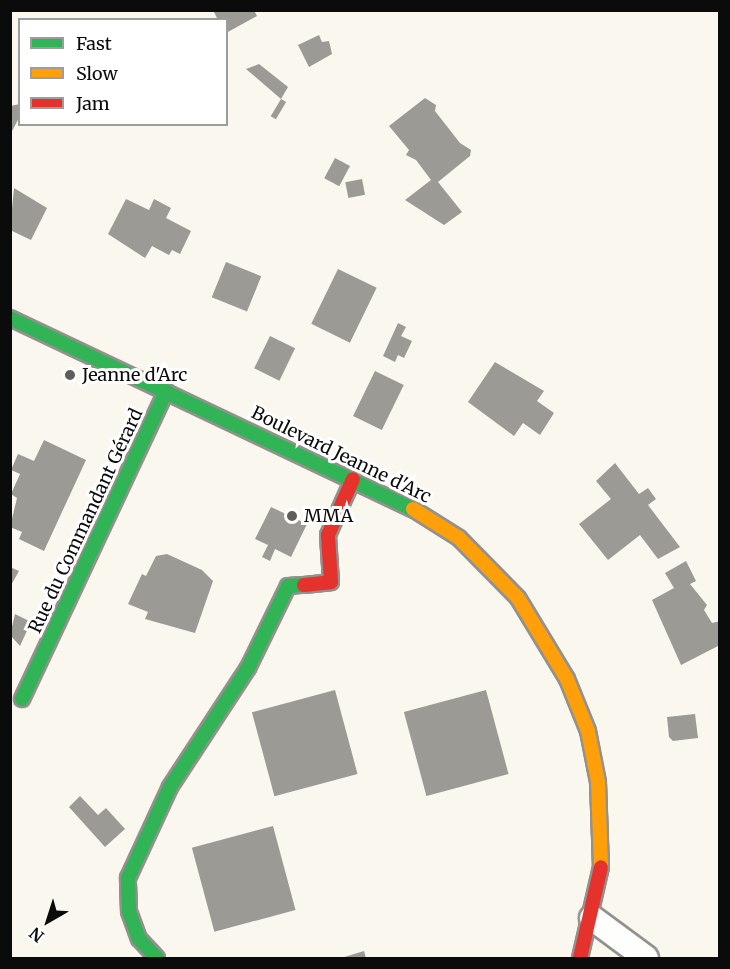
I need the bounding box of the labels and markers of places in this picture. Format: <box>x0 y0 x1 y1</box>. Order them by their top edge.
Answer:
place label: Jeanne d'Arc <box>82 364 187 386</box>
marker: Jeanne d'Arc <box>63 368 77 382</box>
place label: MMA <box>304 505 353 527</box>
marker: MMA <box>285 509 299 523</box>

